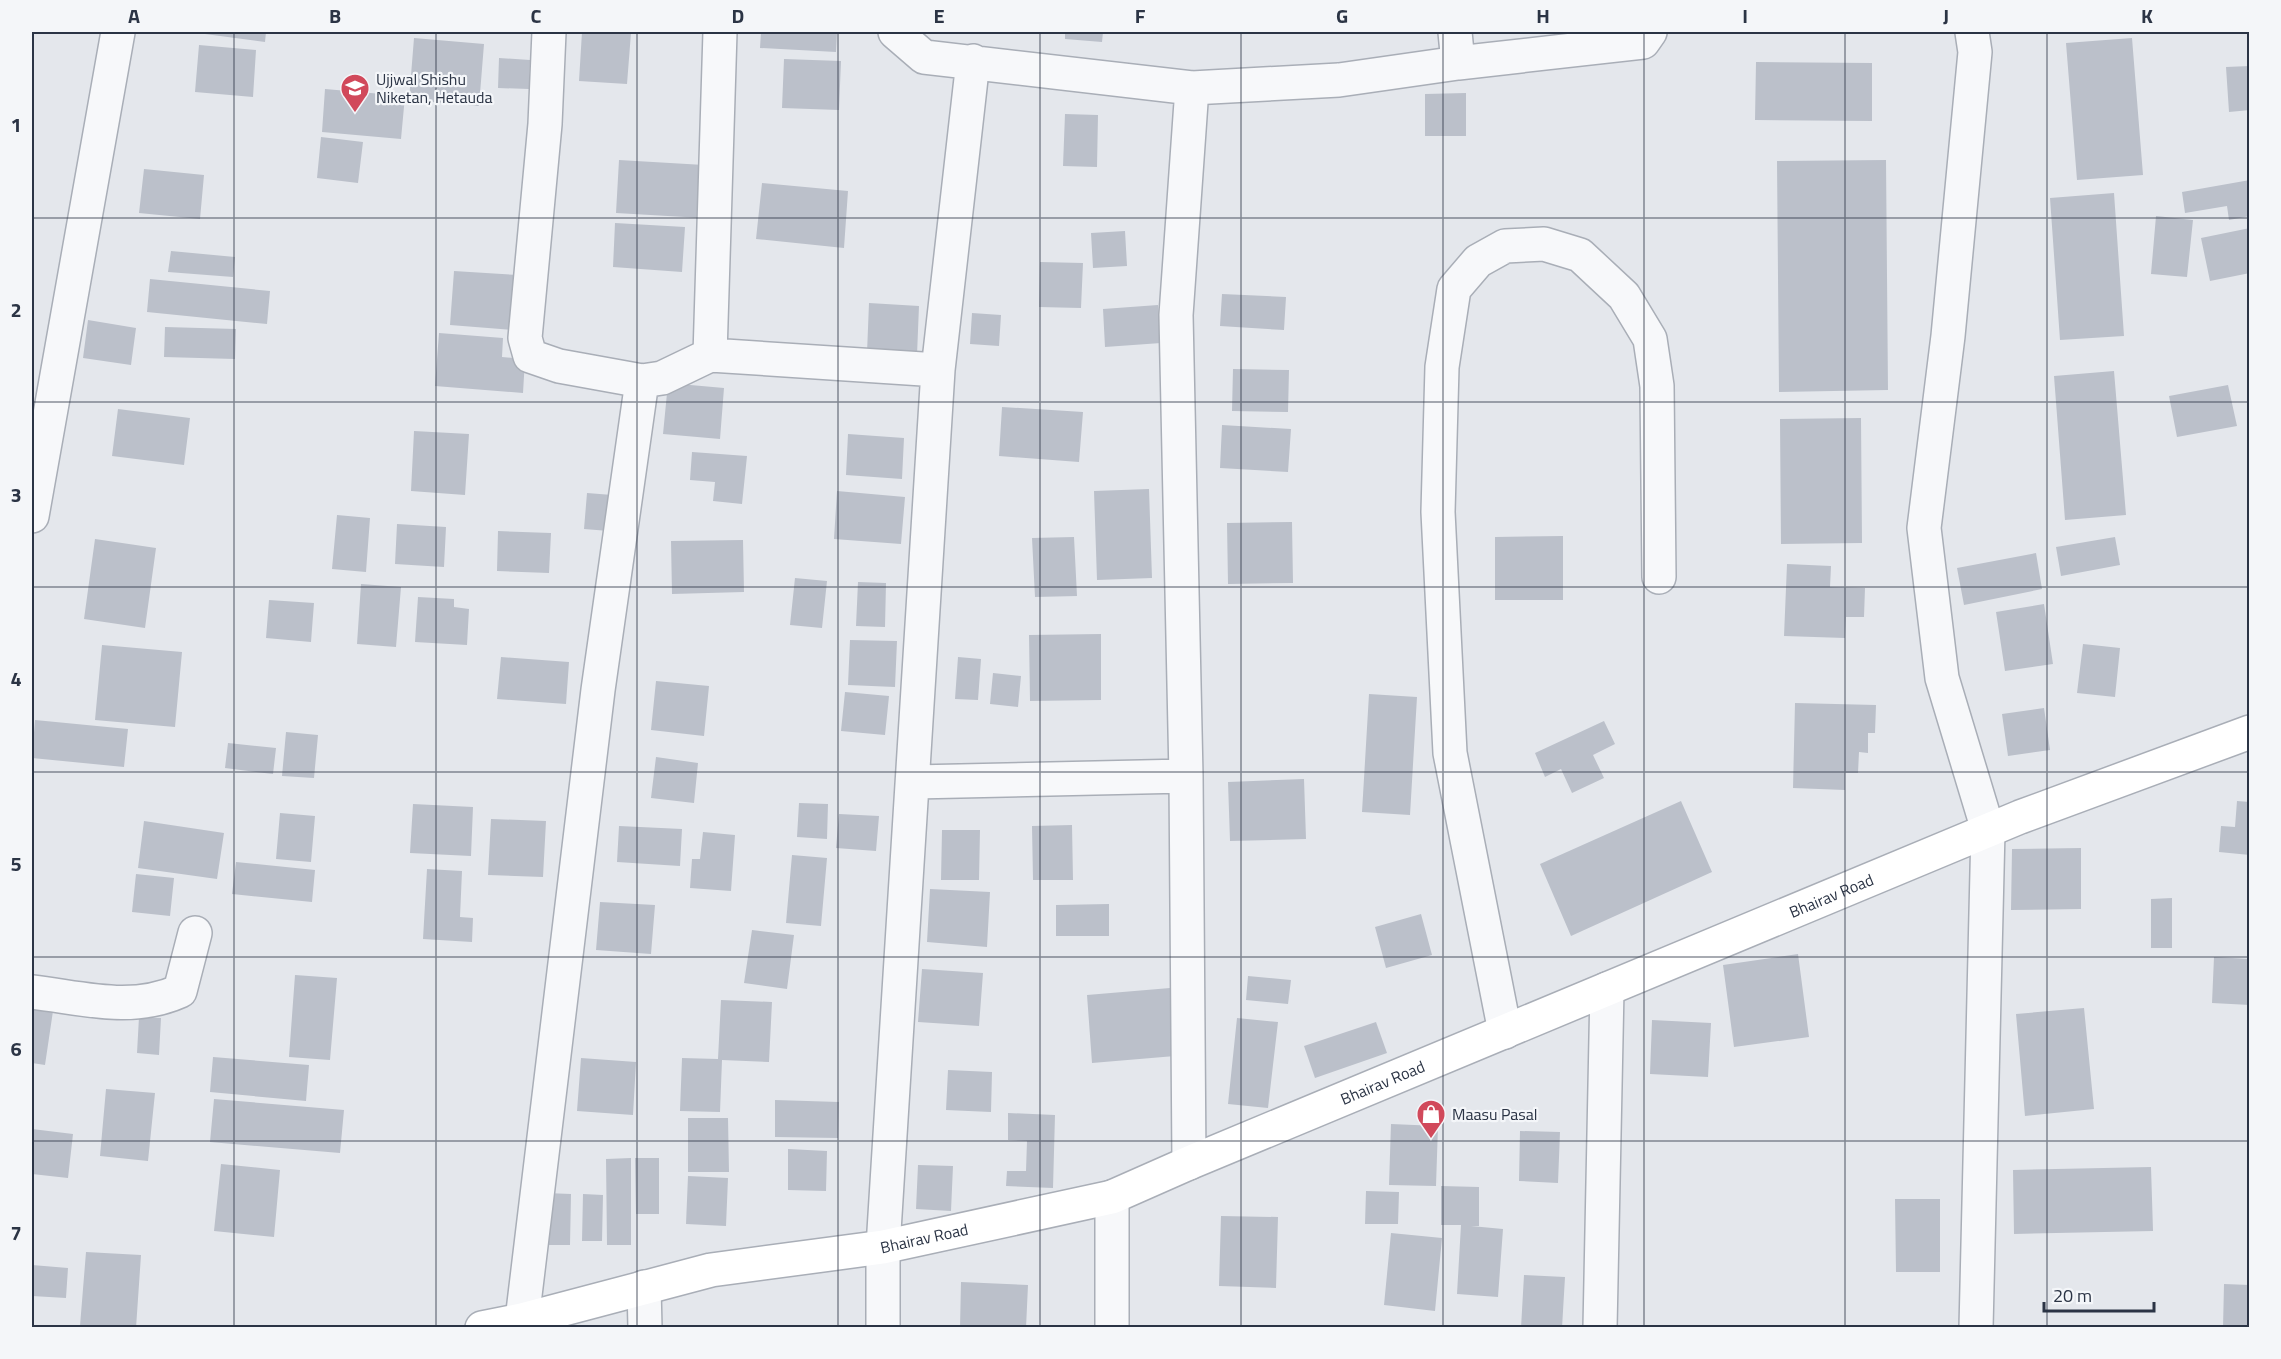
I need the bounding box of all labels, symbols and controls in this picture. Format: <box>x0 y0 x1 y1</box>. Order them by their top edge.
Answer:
text: A <box>128 0 140 31</box>
text: B <box>329 0 341 31</box>
text: C <box>531 0 542 31</box>
text: D <box>732 0 744 31</box>
text: E <box>933 0 945 31</box>
text: F <box>1135 0 1146 31</box>
text: G <box>1336 0 1348 31</box>
text: H <box>1536 0 1550 31</box>
text: I <box>1742 0 1748 31</box>
text: J <box>1943 0 1949 31</box>
text: K <box>2141 0 2153 31</box>
place label: Ujjwal Shishu Niketan, Hetauda <box>376 67 492 109</box>
school or university icon: Ujjwal Shishu Niketan, Hetauda <box>339 72 371 114</box>
text: 1 <box>10 109 22 140</box>
text: 2 <box>10 294 22 325</box>
text: 3 <box>10 479 22 510</box>
text: 4 <box>10 663 22 694</box>
text: 5 <box>10 848 22 879</box>
street label: Bhairav Road <box>1785 867 1877 924</box>
text: 6 <box>10 1033 22 1064</box>
street label: Bhairav Road <box>1337 1054 1428 1111</box>
shop icon: Maasu Pasal <box>1415 1098 1447 1140</box>
place label: Maasu Pasal <box>1452 1102 1538 1126</box>
text: 7 <box>10 1217 22 1248</box>
street label: Bhairav Road <box>878 1217 970 1259</box>
scale bar <box>2044 1275 2154 1313</box>
text: 20 m <box>2053 1282 2092 1309</box>

